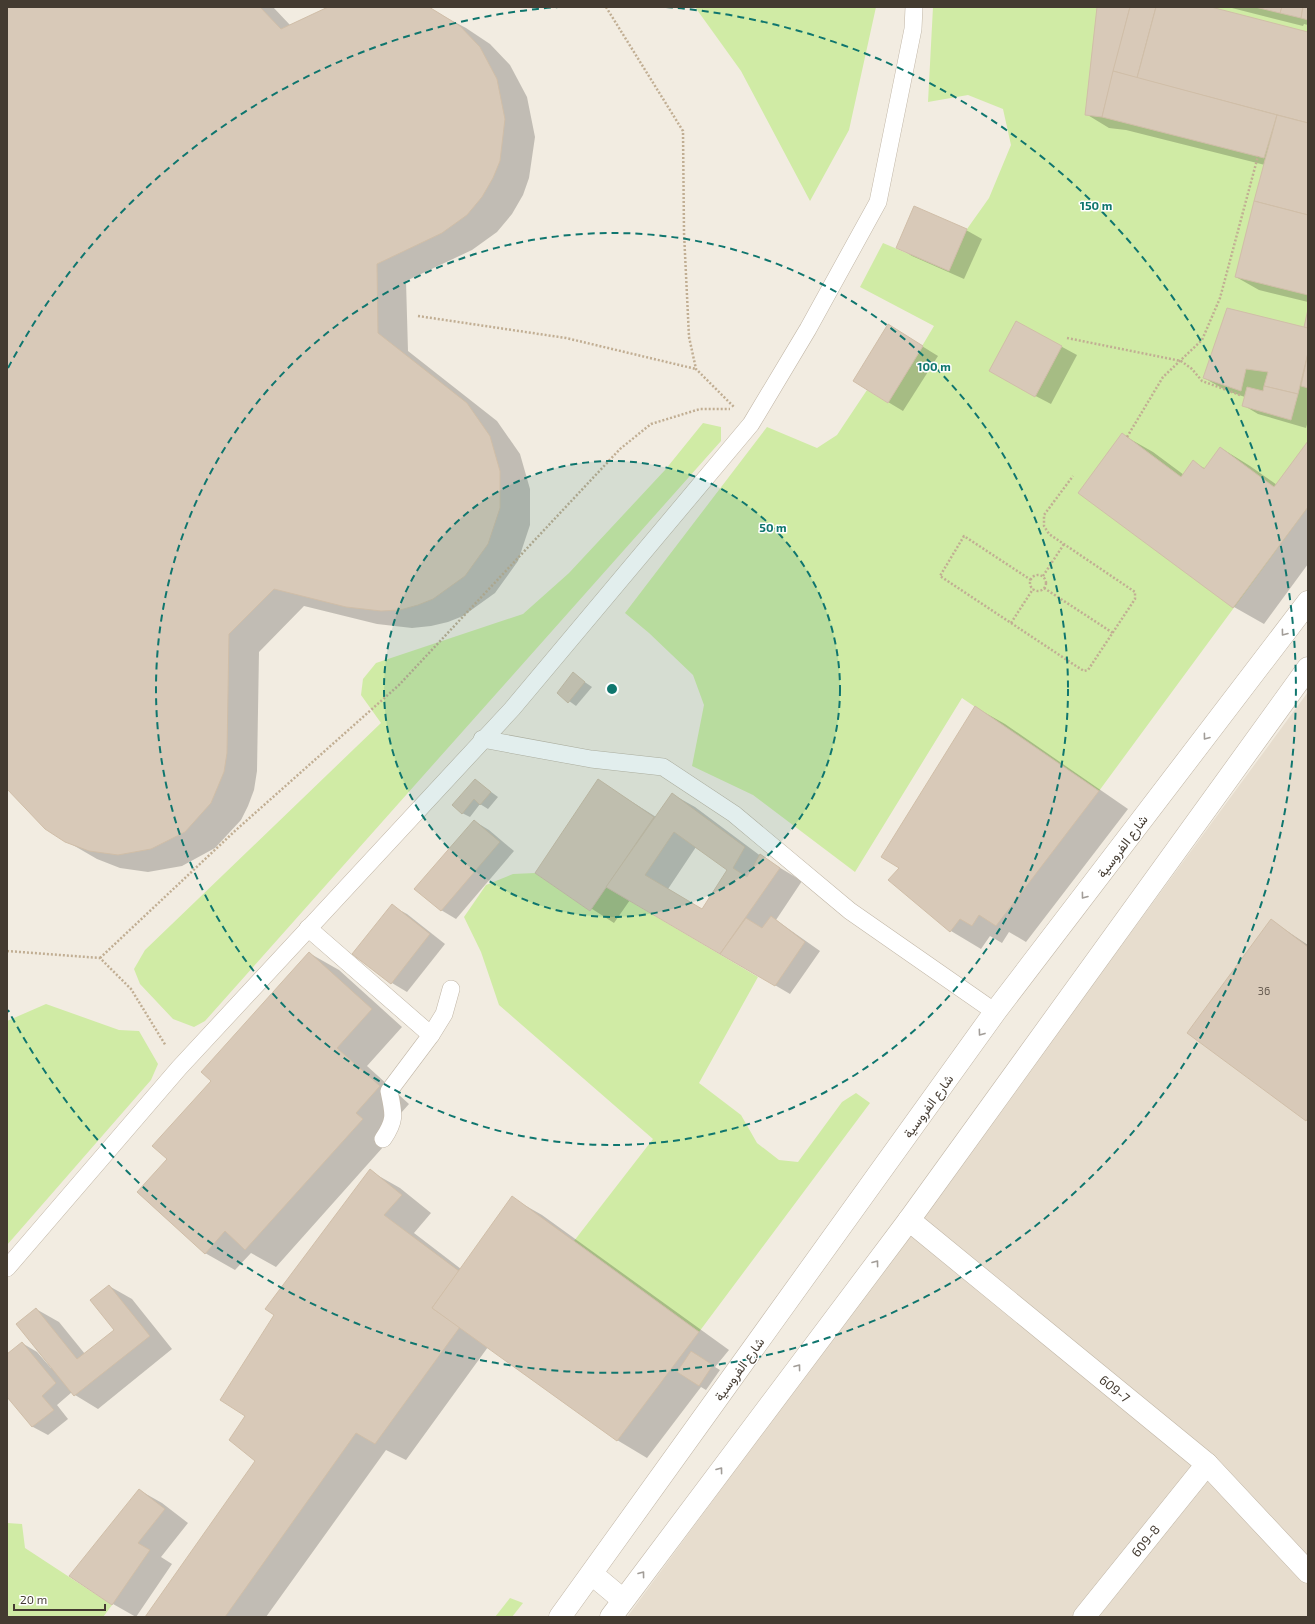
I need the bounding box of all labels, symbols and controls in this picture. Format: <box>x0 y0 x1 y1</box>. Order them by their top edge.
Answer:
text: 150 m <box>1080 198 1112 212</box>
text: 100 m <box>917 359 951 373</box>
text: 50 m <box>759 520 787 534</box>
one-way arrow <box>1282 629 1289 636</box>
centre of rings <box>605 682 619 696</box>
one-way arrow <box>1203 732 1210 739</box>
street label: شارع الفروسية <box>1093 811 1152 882</box>
one-way arrow <box>1082 891 1089 898</box>
house number: 36 <box>1258 984 1270 997</box>
one-way arrow <box>978 1029 985 1036</box>
street label: شارع الفروسية <box>900 1071 958 1142</box>
one-way arrow <box>872 1260 879 1267</box>
street label: شارع الفروسية <box>711 1334 769 1405</box>
one-way arrow <box>794 1364 801 1371</box>
street label: 609-7 <box>1096 1371 1134 1406</box>
one-way arrow <box>715 1468 722 1475</box>
street label: 609-8 <box>1128 1521 1163 1560</box>
one-way arrow <box>637 1572 644 1579</box>
scale bar <box>14 1586 105 1612</box>
text: 20 m <box>20 1592 47 1606</box>

